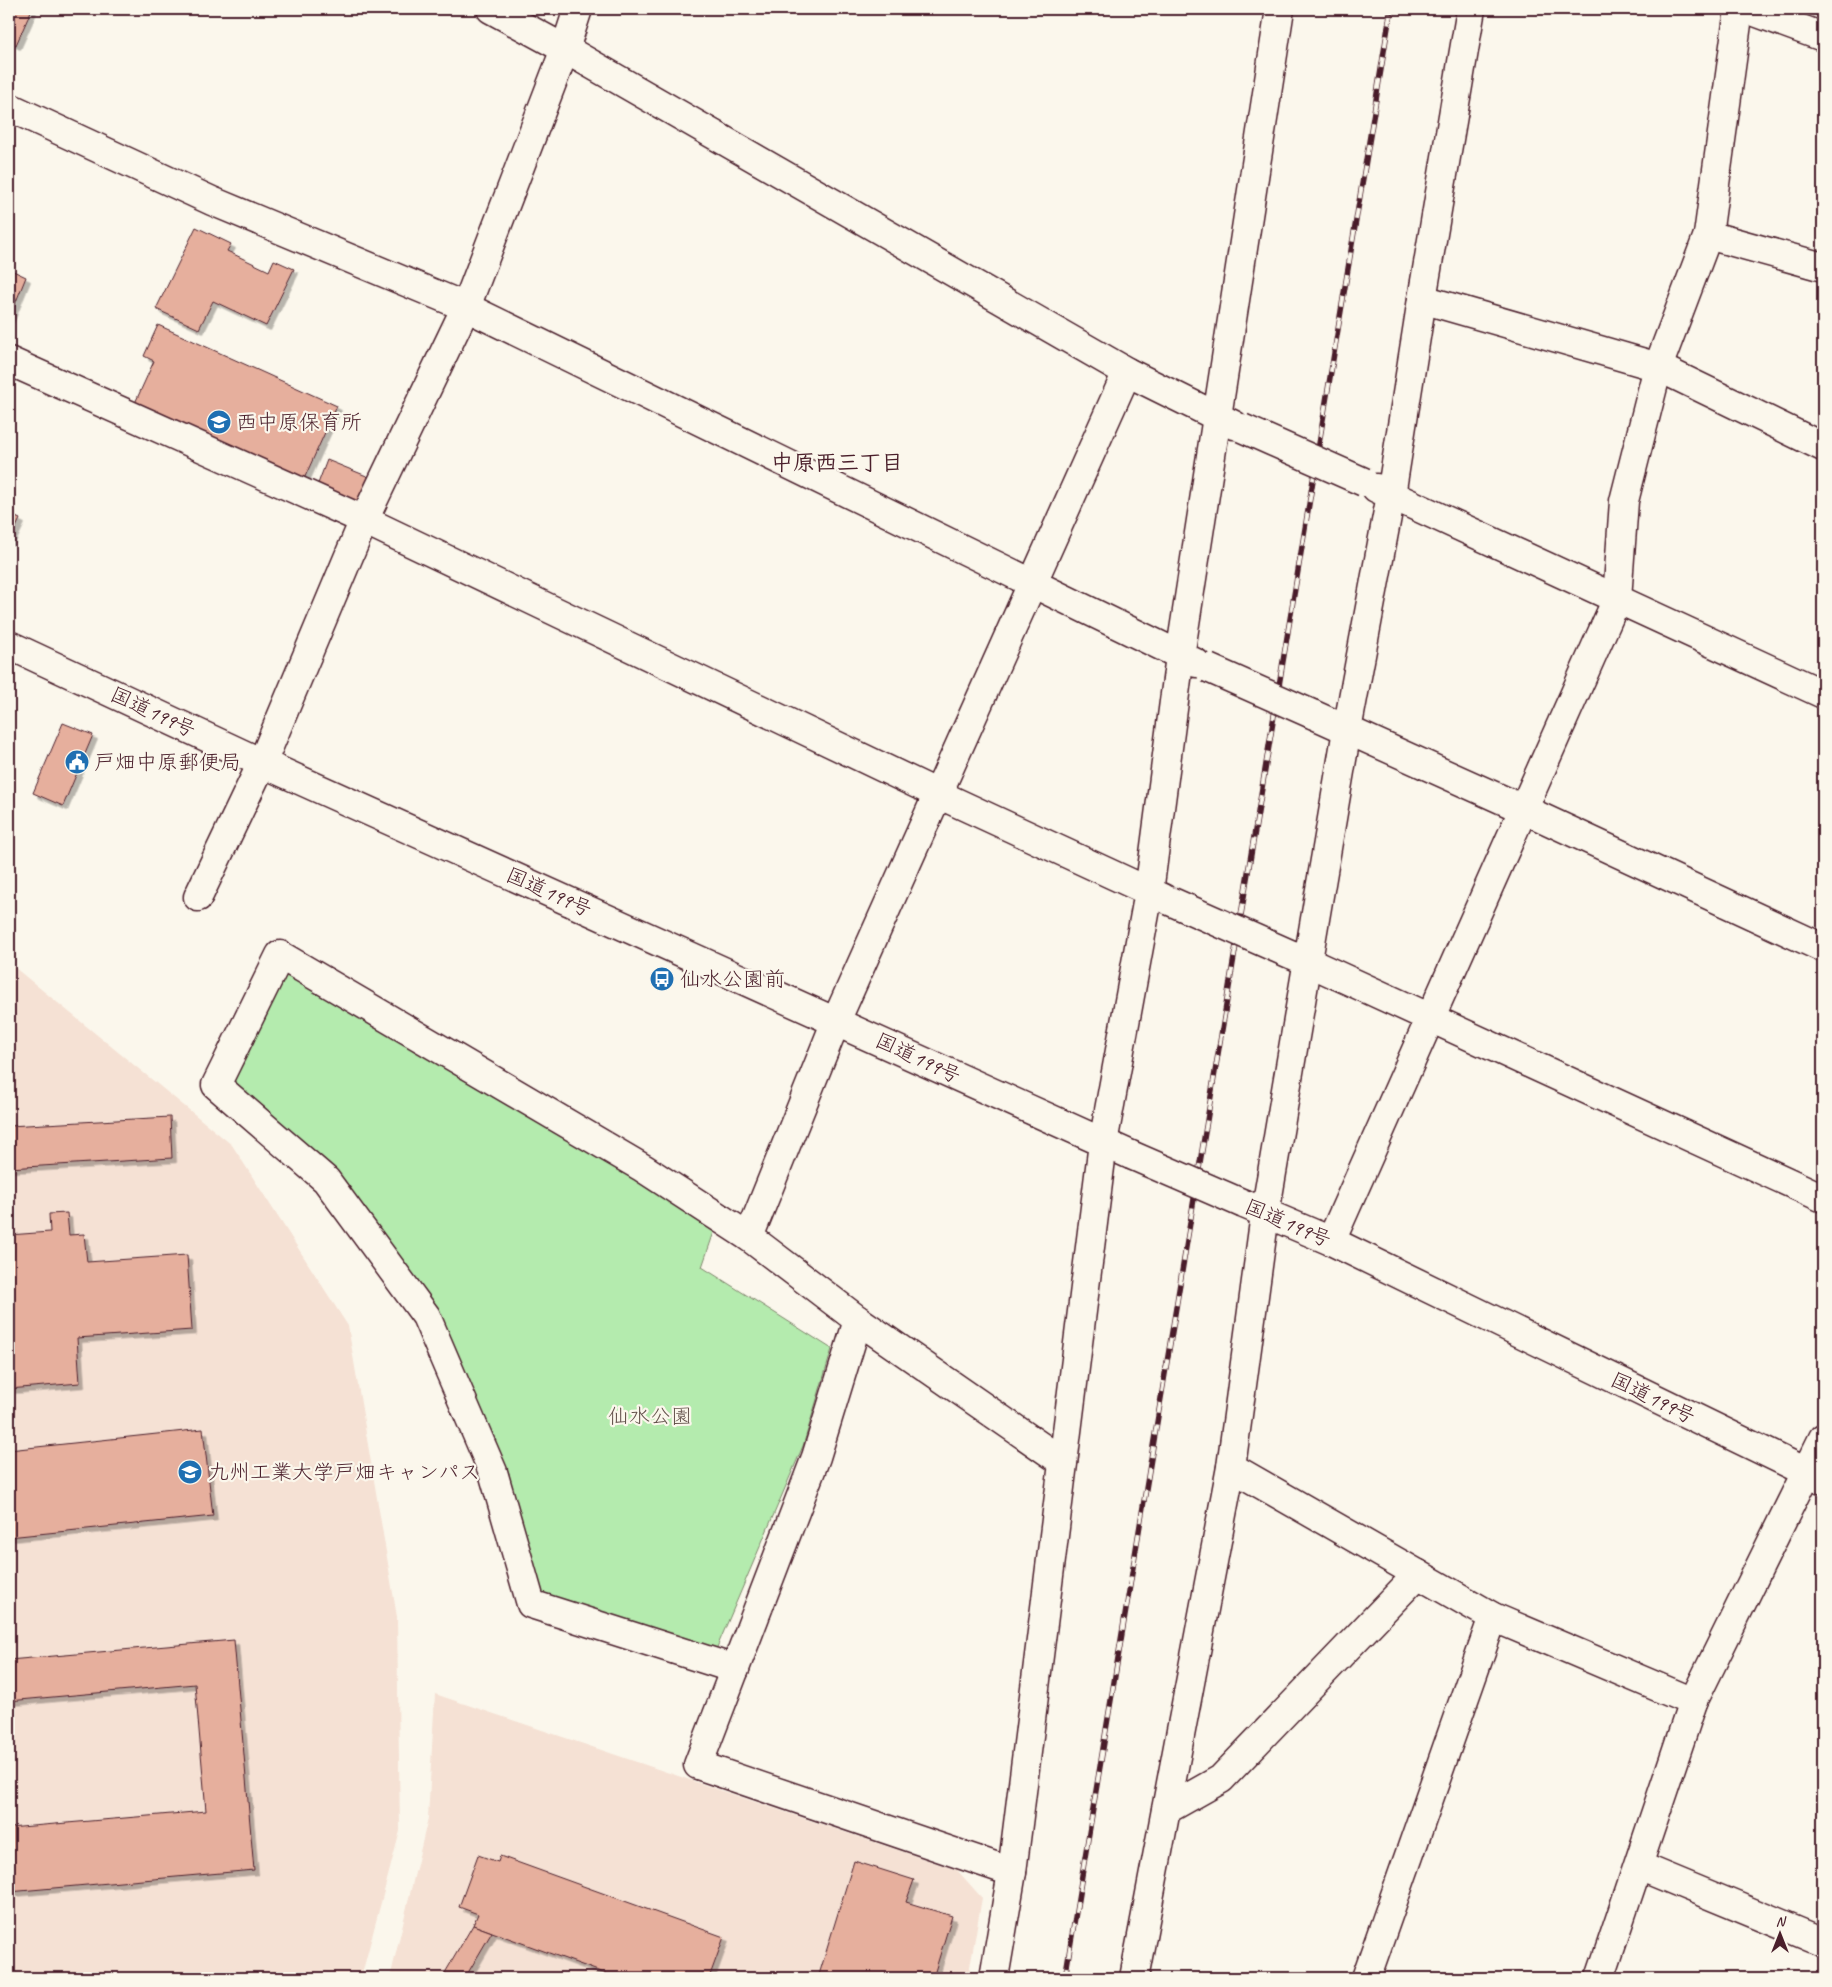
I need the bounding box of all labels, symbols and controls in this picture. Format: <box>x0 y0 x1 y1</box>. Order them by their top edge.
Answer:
school or university icon: 西中原保育所 <box>206 409 232 435</box>
place label: 西中原保育所 <box>236 409 362 435</box>
district label: 中原西三丁目 <box>771 449 903 477</box>
street label: 国道199号 <box>106 681 200 743</box>
public building icon: 戸畑中原郵便局 <box>64 749 90 775</box>
place label: 戸畑中原郵便局 <box>94 749 241 775</box>
street label: 国道199号 <box>502 862 596 922</box>
bus stop icon: 仙水公園前 <box>649 966 675 992</box>
place label: 仙水公園前 <box>680 966 785 992</box>
street label: 国道199号 <box>871 1027 965 1089</box>
street label: 国道199号 <box>1241 1193 1335 1253</box>
street label: 国道199号 <box>1606 1366 1700 1430</box>
park label: 仙水公園 <box>608 1403 692 1429</box>
school or university icon: 九州工業大学戸畑キャンパス <box>177 1459 203 1485</box>
place label: 九州工業大学戸畑キャンパス <box>208 1459 480 1485</box>
north arrow <box>1754 1910 1804 1960</box>
text: N <box>1776 1913 1787 1930</box>

